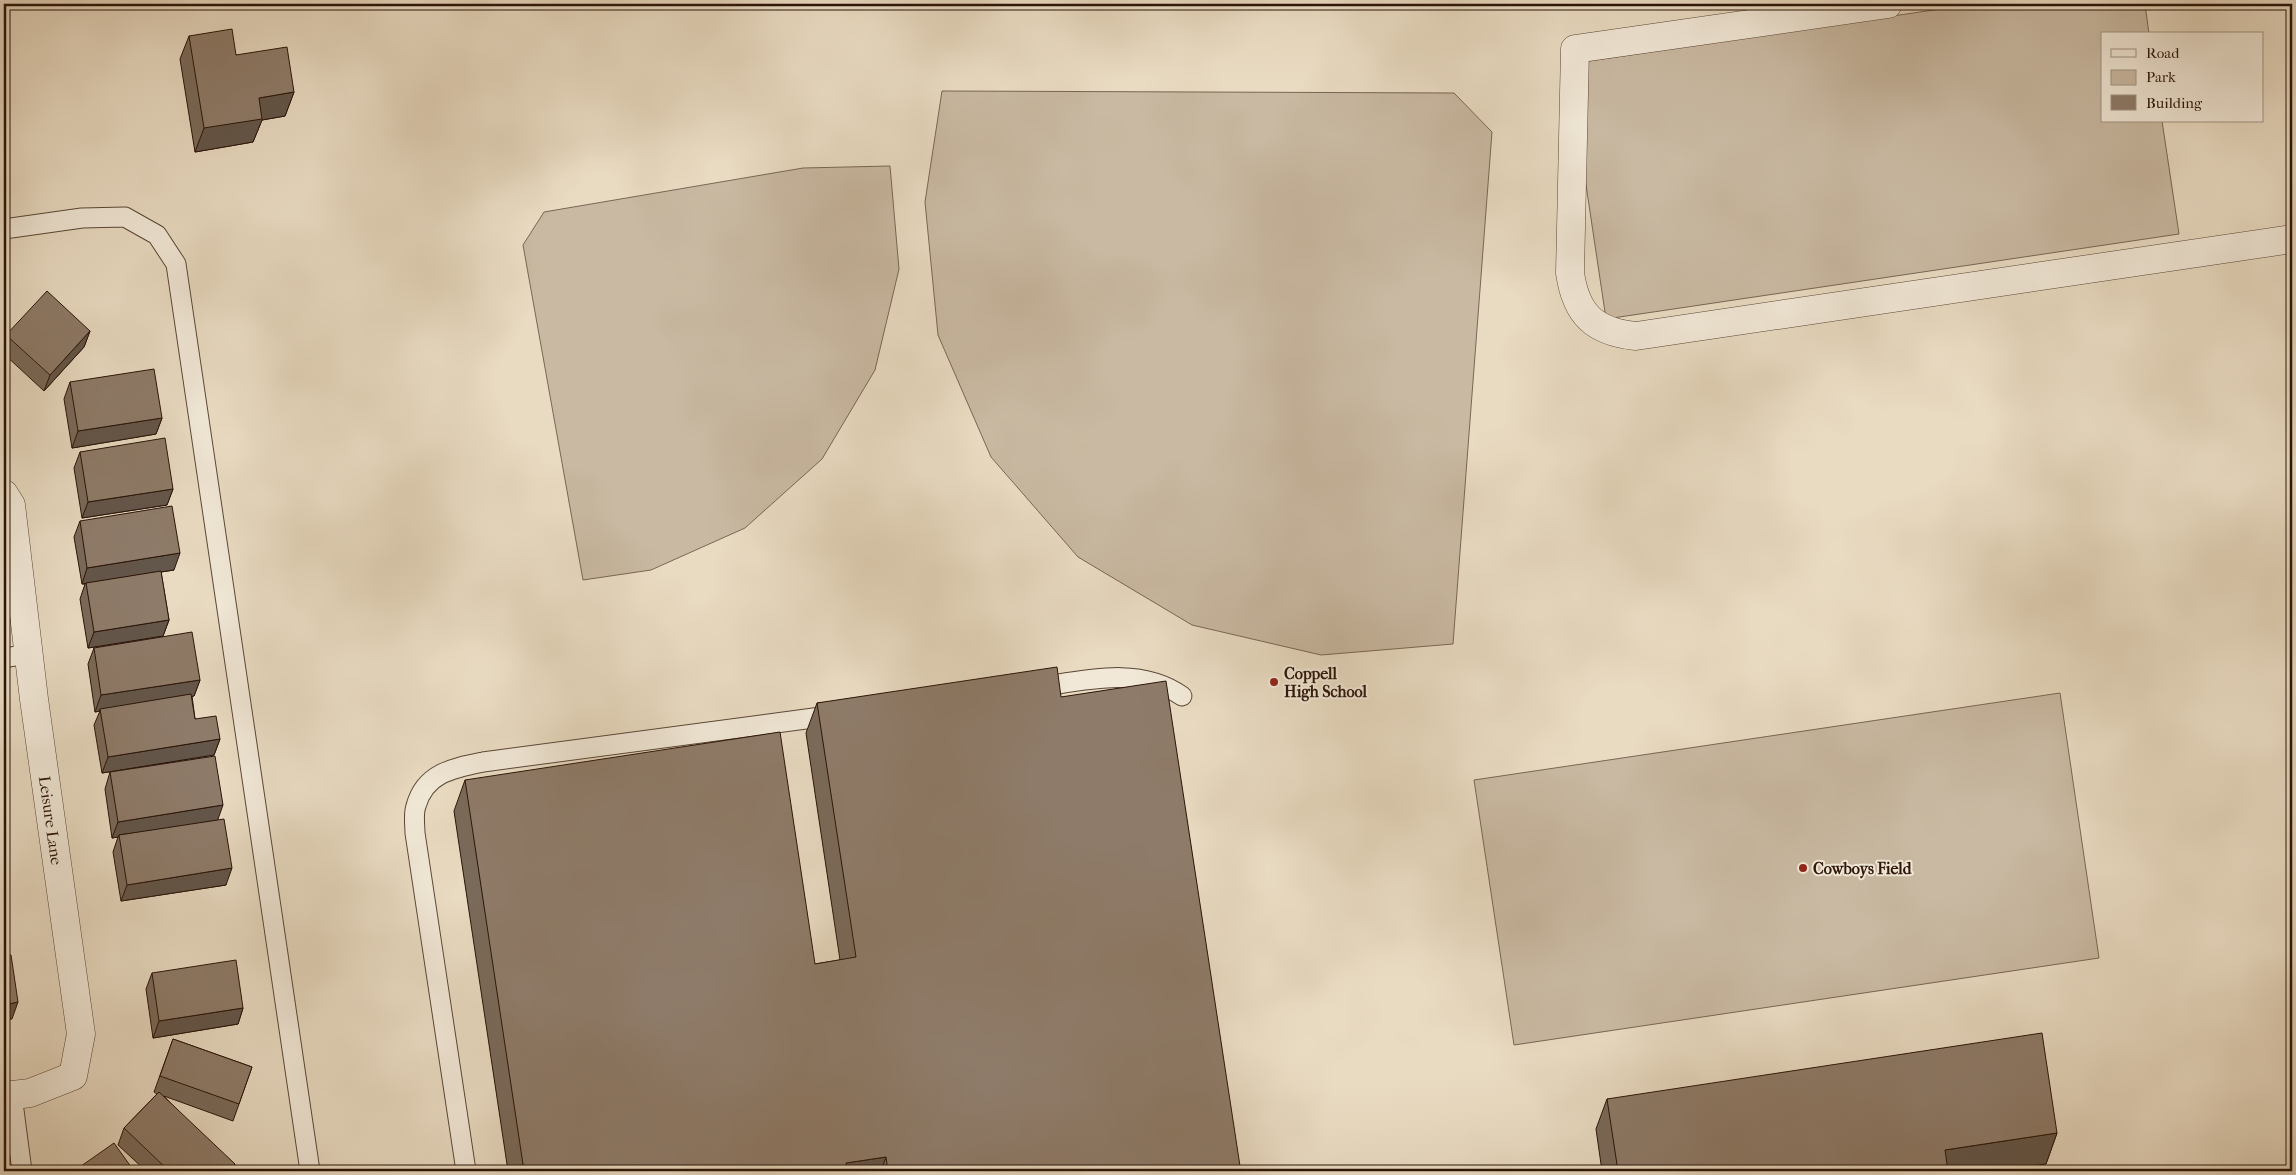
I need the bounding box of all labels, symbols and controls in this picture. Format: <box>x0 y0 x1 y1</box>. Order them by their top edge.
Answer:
legend <box>2101 32 2264 122</box>
text: Road <box>2146 44 2180 62</box>
text: Park <box>2146 68 2176 86</box>
text: Building <box>2146 94 2203 112</box>
place label: Coppell High School <box>1284 664 1368 702</box>
marker: Coppell High School <box>1268 676 1280 688</box>
street label: Leisure Lane <box>35 775 66 866</box>
place label: Cowboys Field <box>1813 859 1913 879</box>
marker: Cowboys Field <box>1797 862 1809 874</box>

